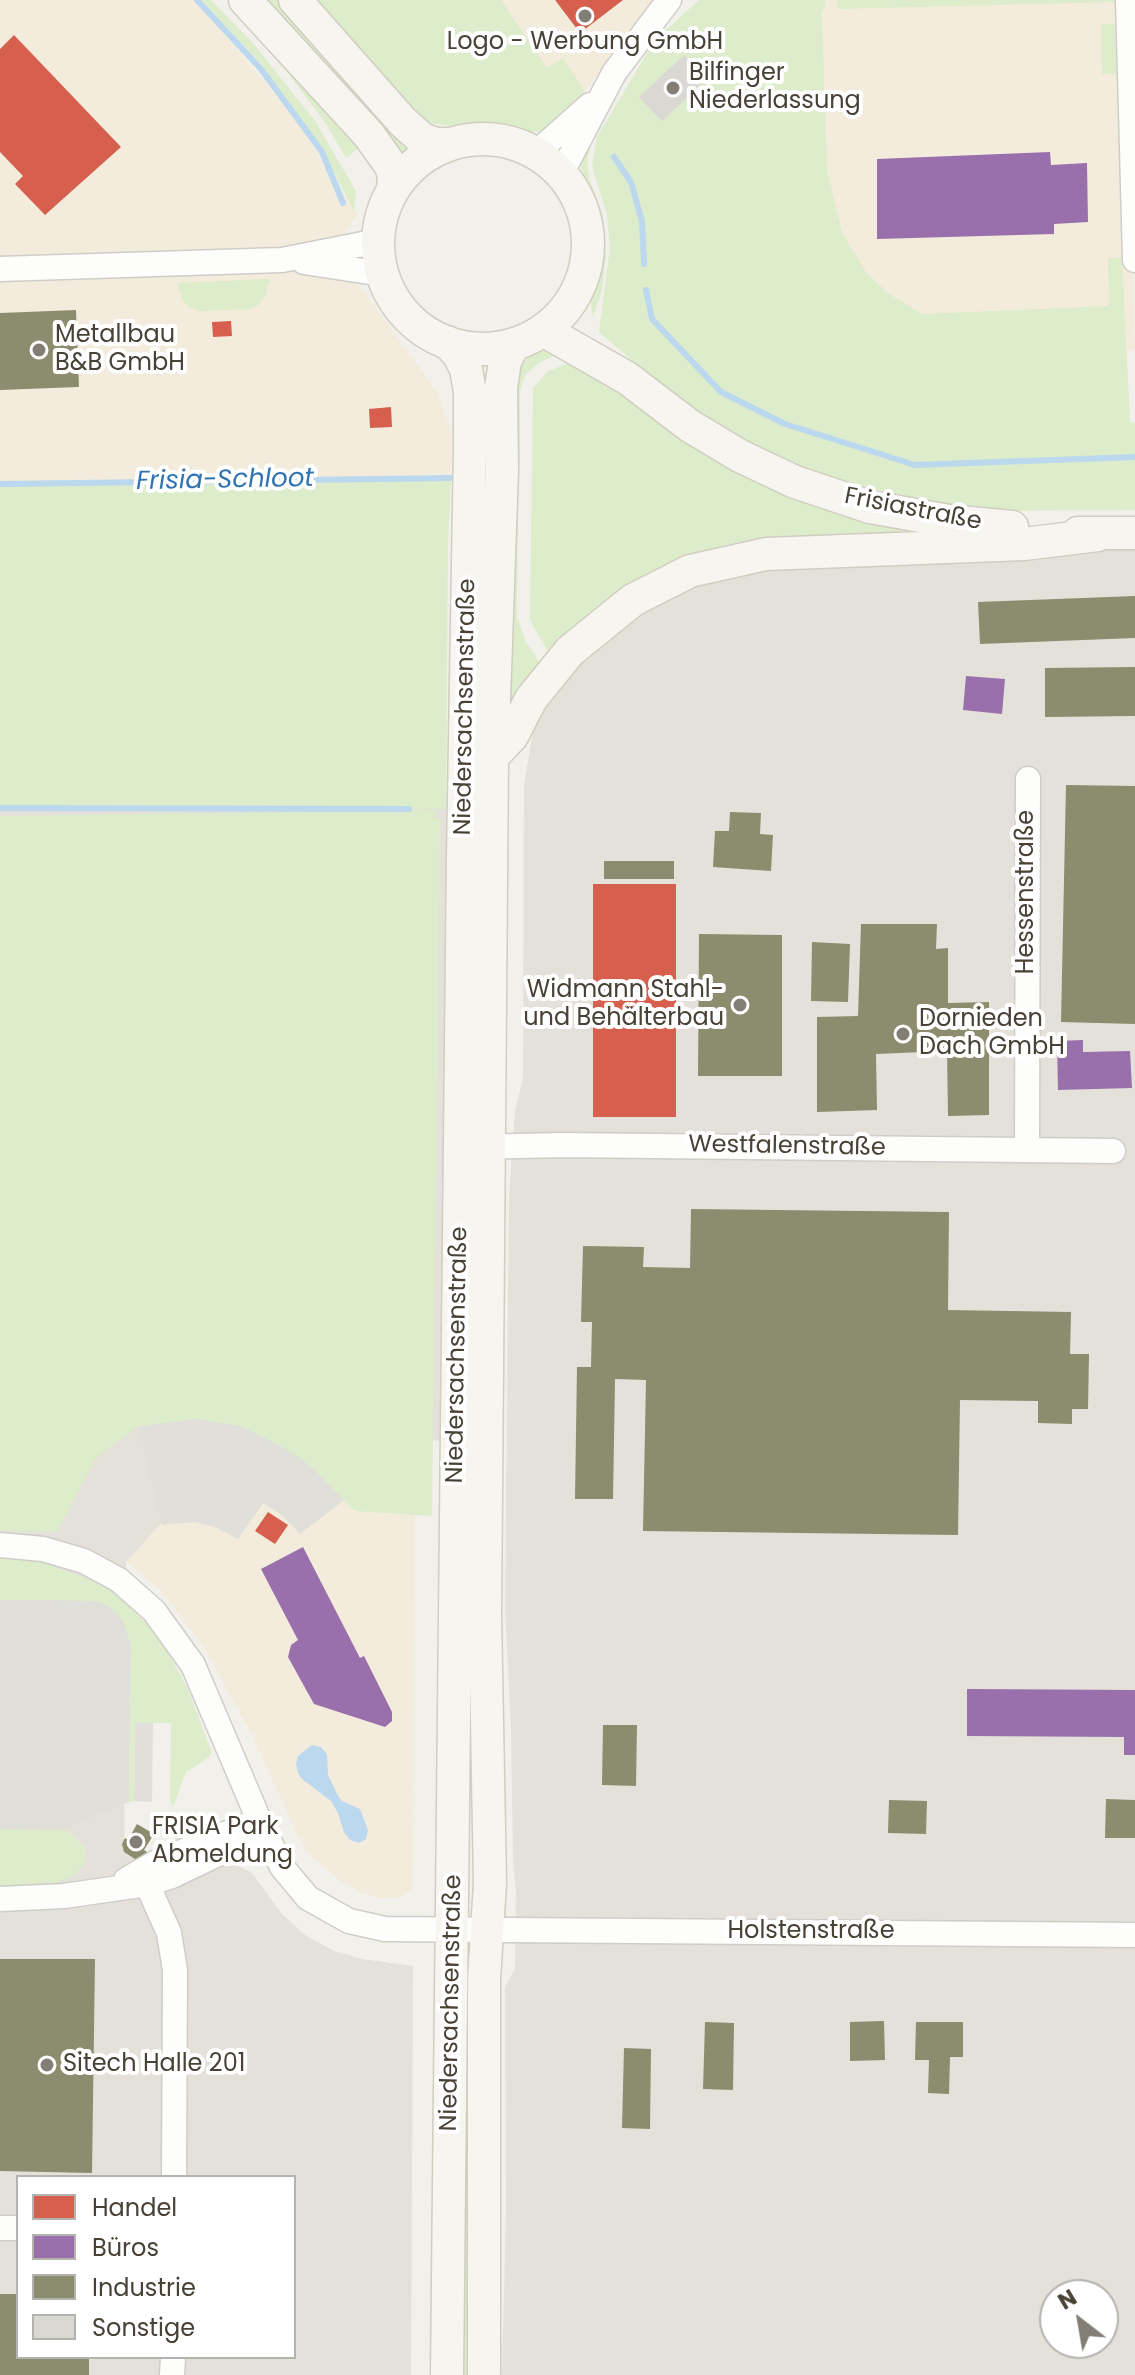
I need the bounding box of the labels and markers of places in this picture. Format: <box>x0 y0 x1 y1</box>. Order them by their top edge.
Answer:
marker: Logo - Werbung GmbH <box>576 7 594 25</box>
place label: Logo - Werbung GmbH <box>447 29 723 57</box>
place label: Bilfinger Niederlassung <box>689 60 861 116</box>
marker: Bilfinger Niederlassung <box>664 79 682 97</box>
place label: Metallbau B&B GmbH <box>55 322 185 378</box>
marker: Metallbau B&B GmbH <box>30 341 48 359</box>
place label: Widmann Stahl- und Behälterbau <box>523 977 724 1033</box>
marker: Widmann Stahl- und Behälterbau <box>731 996 749 1014</box>
place label: Dornieden Dach GmbH <box>919 1006 1065 1062</box>
marker: Dornieden Dach GmbH <box>894 1025 912 1043</box>
place label: FRISIA Park Abmeldung <box>152 1814 293 1870</box>
marker: FRISIA Park Abmeldung <box>127 1833 145 1851</box>
place label: Sitech Halle 201 <box>63 2051 245 2079</box>
marker: Sitech Halle 201 <box>38 2056 56 2074</box>

